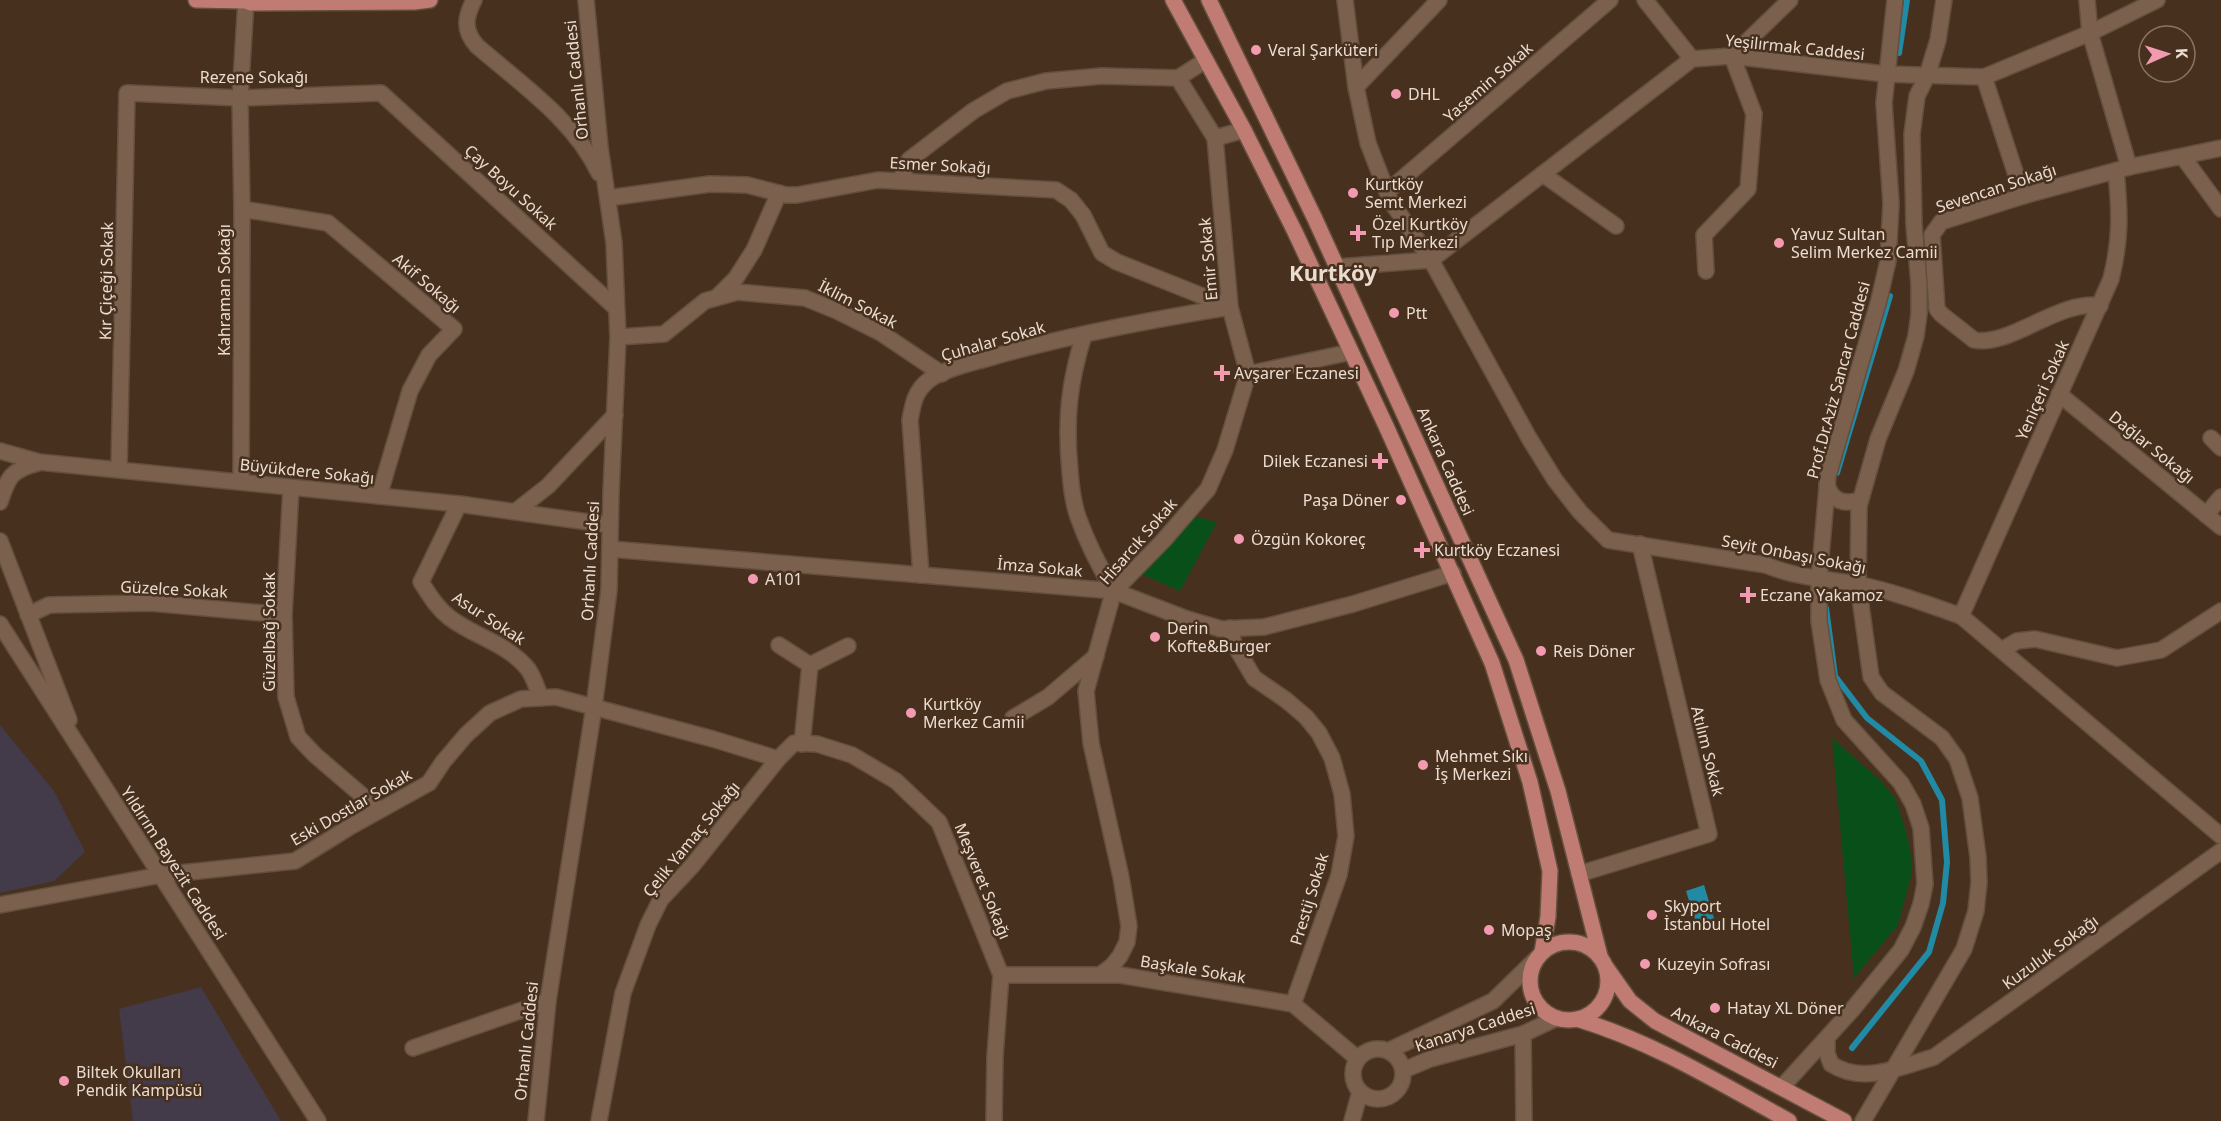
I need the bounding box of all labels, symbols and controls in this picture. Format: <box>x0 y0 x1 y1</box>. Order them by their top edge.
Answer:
street label: Orhanlı Caddesi <box>559 19 593 141</box>
north arrow <box>2137 24 2197 84</box>
street label: Yeşilırmak Caddesi <box>1724 29 1866 65</box>
street label: Yasemin Sokak <box>1439 37 1538 127</box>
place label: Veral Şarküteri <box>1268 39 1378 61</box>
marker: Veral Şarküteri <box>1249 43 1263 57</box>
text: K <box>2171 47 2193 59</box>
street label: Rezene Sokağı <box>200 66 308 88</box>
place label: DHL <box>1408 83 1440 105</box>
marker: DHL <box>1389 87 1403 101</box>
street label: Çay Boyu Sokak <box>460 139 563 235</box>
street label: Esmer Sokağı <box>889 151 991 179</box>
street label: Sevencan Sokağı <box>1933 158 2059 218</box>
place label: Kurtköy Semt Merkezi <box>1365 173 1467 213</box>
marker: Kurtköy Semt Merkezi <box>1346 186 1360 200</box>
place label: Özel Kurtköy Tıp Merkezi <box>1372 213 1468 253</box>
street label: Emir Sokak <box>1193 216 1223 301</box>
street label: Kır Çiçeği Sokak <box>94 221 118 340</box>
place label: Yavuz Sultan Selim Merkez Camii <box>1791 223 1938 263</box>
street label: Kahraman Sokağı <box>213 224 235 356</box>
marker: Özel Kurtköy Tıp Merkezi <box>1349 224 1367 242</box>
marker: Yavuz Sultan Selim Merkez Camii <box>1772 236 1786 250</box>
street label: Akif Sokağı <box>388 248 466 318</box>
district label: Kurtköy <box>1289 257 1377 287</box>
street label: İklim Sokak <box>815 275 902 334</box>
street label: Prof.Dr.Aziz Sancar Caddesi <box>1801 279 1875 481</box>
place label: Ptt <box>1406 302 1427 324</box>
marker: Ptt <box>1387 306 1401 320</box>
street label: Çuhalar Sokak <box>938 316 1048 366</box>
street label: Yeniçeri Sokak <box>2010 336 2074 444</box>
place label: Avşarer Eczanesi <box>1234 362 1359 384</box>
marker: Avşarer Eczanesi <box>1215 366 1229 380</box>
street label: Ankara Caddesi <box>1412 403 1480 519</box>
street label: Dağlar Sokağı <box>2105 406 2199 488</box>
place label: Dilek Eczanesi <box>1263 450 1368 472</box>
street label: Büyükdere Sokağı <box>239 453 375 489</box>
marker: Dilek Eczanesi <box>1373 454 1387 468</box>
place label: Paşa Döner <box>1303 489 1389 511</box>
street label: Hisarcık Sokak <box>1094 493 1182 589</box>
marker: Paşa Döner <box>1394 493 1408 507</box>
street label: Orhanlı Caddesi <box>576 501 604 621</box>
place label: Özgün Kokoreç <box>1251 528 1366 550</box>
street label: Seyit Onbaşı Sokağı <box>1720 529 1868 579</box>
marker: Özgün Kokoreç <box>1232 532 1246 546</box>
place label: Kurtköy Eczanesi <box>1434 539 1560 561</box>
marker: Kurtköy Eczanesi <box>1415 543 1429 557</box>
street label: İmza Sokak <box>996 552 1084 582</box>
place label: A101 <box>765 568 803 590</box>
street label: Güzelbağ Sokak <box>258 572 280 692</box>
marker: A101 <box>746 572 760 586</box>
street label: Güzelce Sokak <box>120 575 229 603</box>
place label: Eczane Yakamoz <box>1760 584 1883 606</box>
street label: Asur Sokak <box>448 586 530 650</box>
marker: Eczane Yakamoz <box>1741 588 1755 602</box>
place label: Derin Kofte&Burger <box>1167 617 1271 657</box>
marker: Derin Kofte&Burger <box>1148 630 1162 644</box>
place label: Reis Döner <box>1553 640 1635 662</box>
marker: Reis Döner <box>1534 644 1548 658</box>
place label: Kurtköy Merkez Camii <box>923 693 1025 733</box>
street label: Atılım Sokak <box>1686 704 1730 799</box>
marker: Kurtköy Merkez Camii <box>904 706 918 720</box>
place label: Mehmet Sıkı İş Merkezi <box>1435 745 1528 785</box>
marker: Mehmet Sıkı İş Merkezi <box>1416 758 1430 772</box>
street label: Eski Dostlar Sokak <box>286 763 416 851</box>
street label: Çelik Yamaç Sokağı <box>637 776 745 902</box>
street label: Yıldırım Bayezit Caddesi <box>116 782 232 944</box>
street label: Meşveret Sokağı <box>950 820 1016 942</box>
street label: Prestij Sokak <box>1285 850 1334 948</box>
place label: Skyport İstanbul Hotel <box>1664 895 1770 935</box>
marker: Skyport İstanbul Hotel <box>1645 908 1659 922</box>
street label: Kuzuluk Sokağı <box>1997 910 2103 994</box>
place label: Mopaş <box>1501 919 1552 941</box>
marker: Mopaş <box>1482 923 1496 937</box>
street label: Başkale Sokak <box>1139 950 1248 988</box>
place label: Kuzeyin Sofrası <box>1657 953 1770 975</box>
marker: Kuzeyin Sofrası <box>1638 957 1652 971</box>
street label: Orhanlı Caddesi <box>509 980 543 1102</box>
street label: Kanarya Caddesi <box>1412 997 1538 1057</box>
place label: Hatay XL Döner <box>1727 997 1844 1019</box>
street label: Ankara Caddesi <box>1668 1001 1782 1073</box>
marker: Hatay XL Döner <box>1708 1001 1722 1015</box>
place label: Biltek Okulları Pendik Kampüsü <box>76 1061 202 1101</box>
marker: Biltek Okulları Pendik Kampüsü <box>57 1074 71 1088</box>

